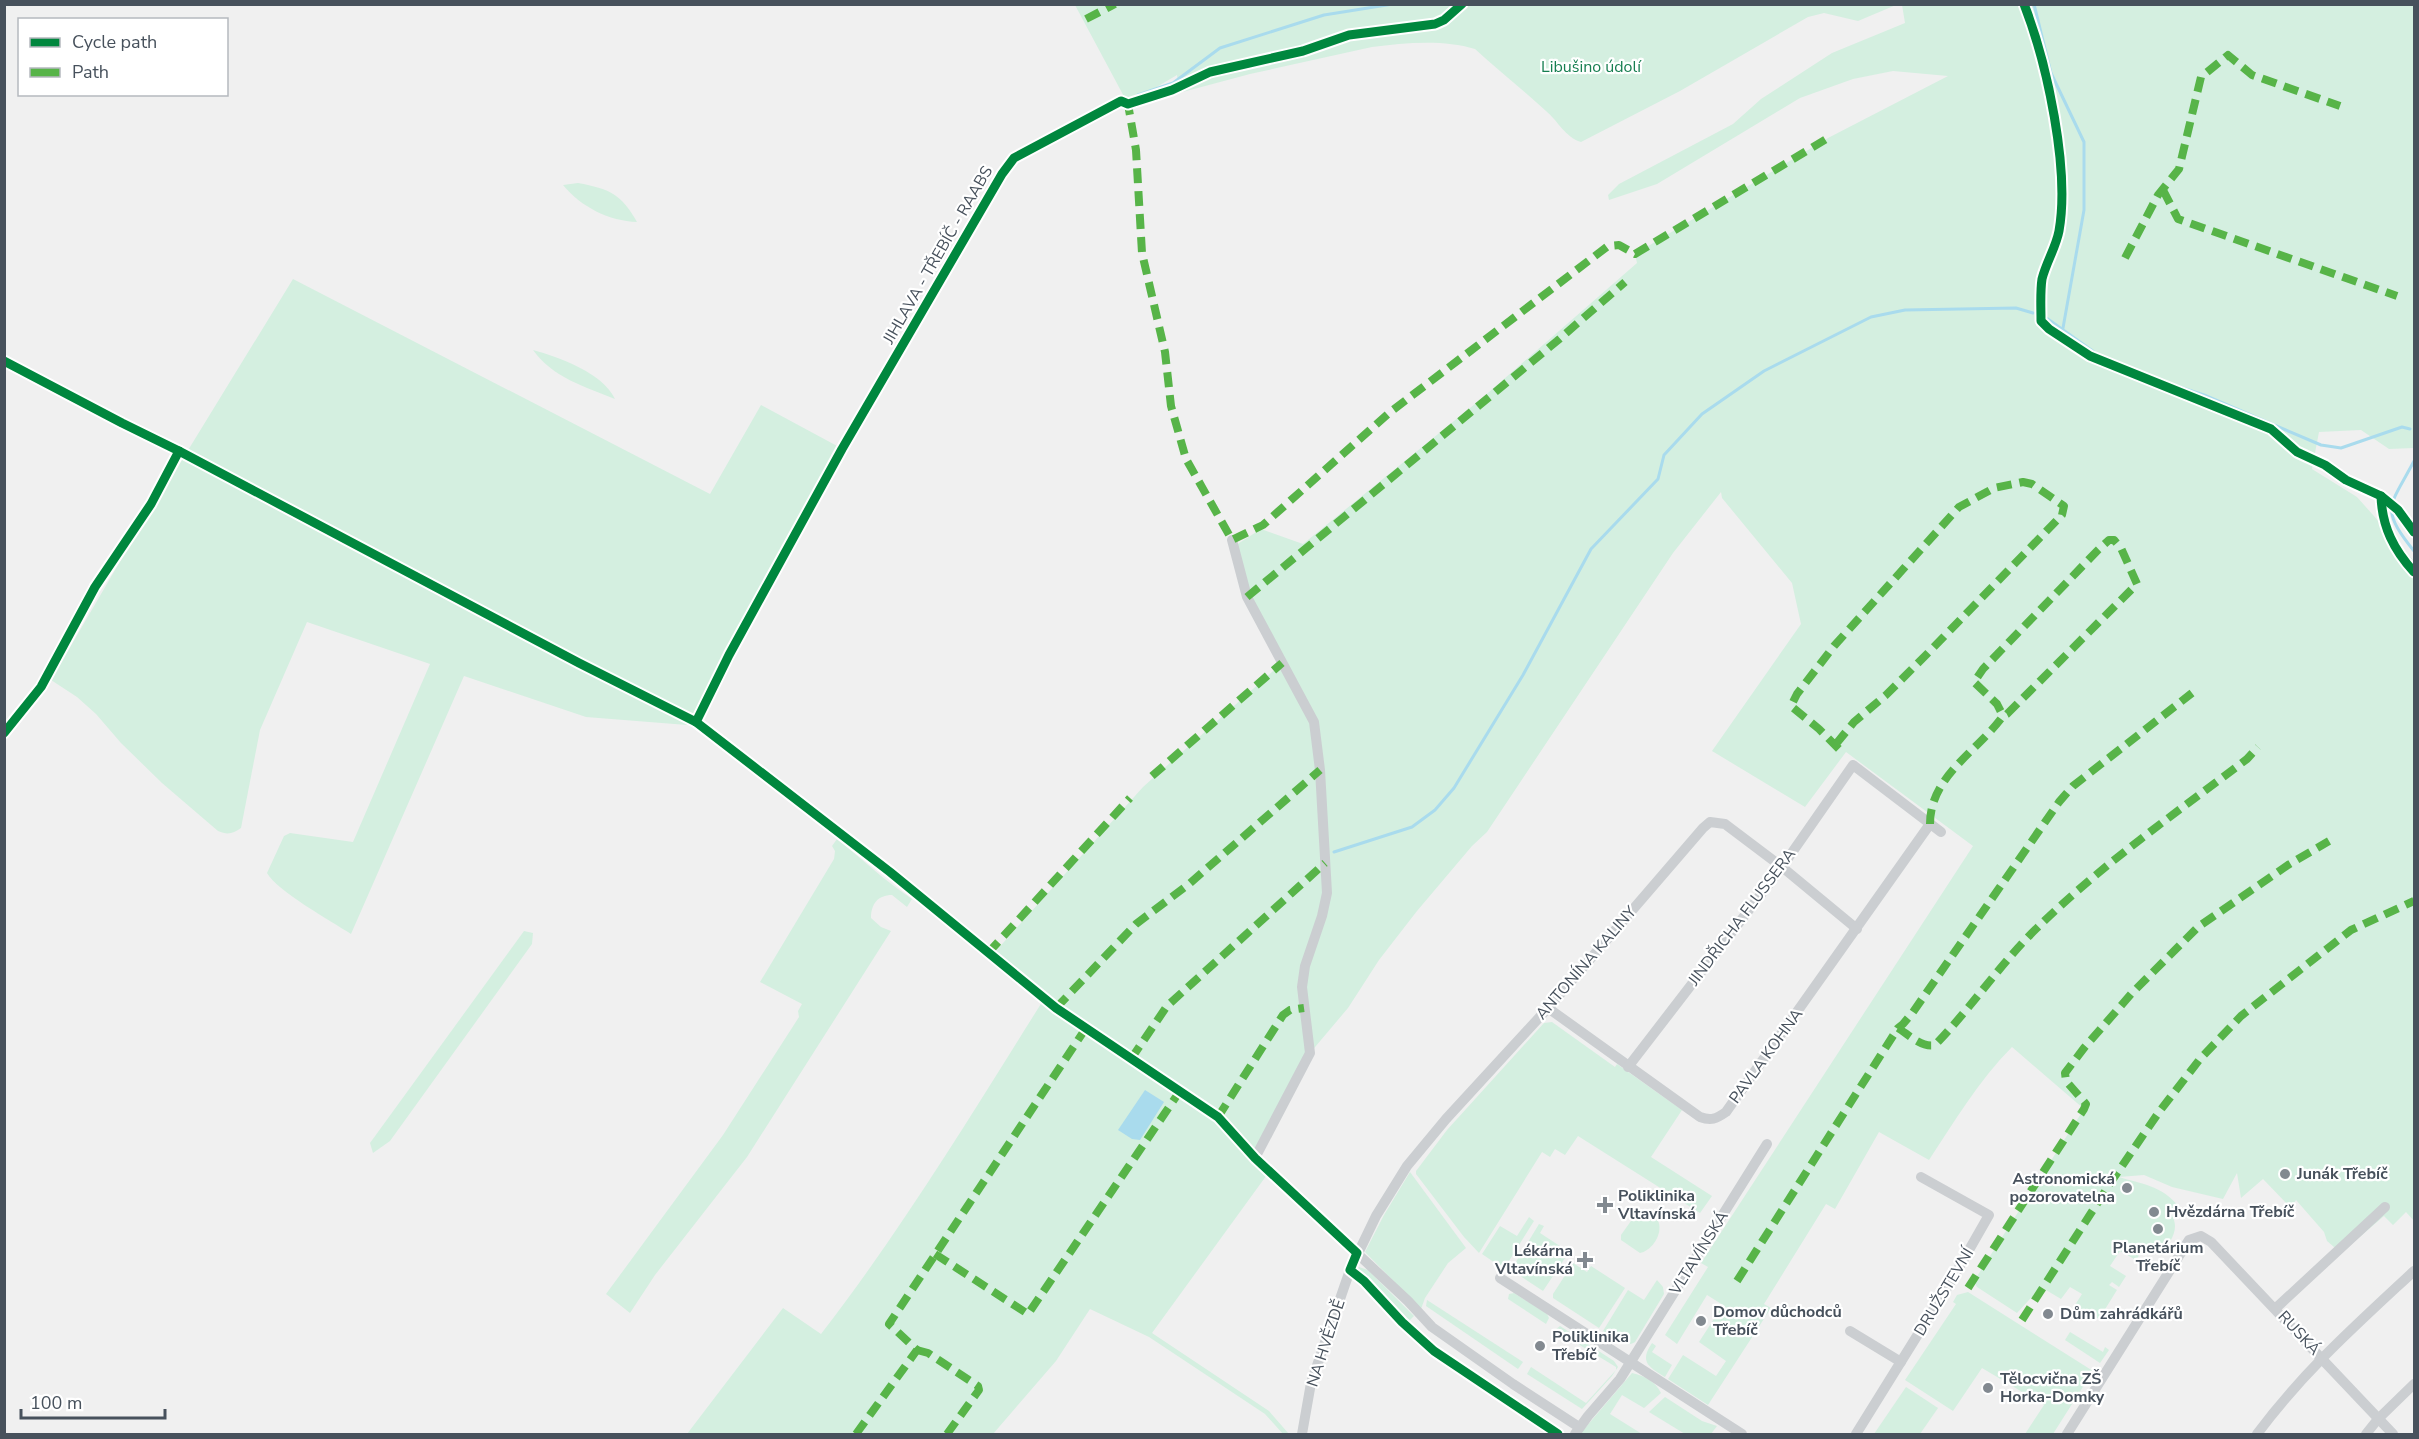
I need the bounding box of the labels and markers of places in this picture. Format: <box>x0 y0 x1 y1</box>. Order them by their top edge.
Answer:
place label: Junák Třebíč <box>2296 1163 2388 1185</box>
marker: Junák Třebíč <box>2278 1167 2292 1181</box>
place label: Astronomická pozorovatelna <box>2009 1168 2115 1208</box>
marker: Astronomická pozorovatelna <box>2120 1181 2134 1195</box>
place label: Poliklinika Vltavínská <box>1617 1185 1696 1225</box>
marker: Poliklinika Vltavínská <box>1596 1196 1614 1214</box>
place label: Hvězdárna Třebíč <box>2166 1201 2295 1223</box>
marker: Hvězdárna Třebíč <box>2147 1205 2161 1219</box>
marker: Planetárium Třebíč <box>2151 1222 2165 1236</box>
place label: Planetárium Třebíč <box>2113 1237 2203 1277</box>
place label: Lékárna Vltavínská <box>1494 1240 1573 1280</box>
marker: Lékárna Vltavínská <box>1578 1253 1592 1267</box>
place label: Domov důchodců Třebíč <box>1713 1301 1842 1341</box>
place label: Dům zahrádkářů <box>2060 1303 2183 1325</box>
marker: Dům zahrádkářů <box>2041 1307 2055 1321</box>
marker: Domov důchodců Třebíč <box>1694 1314 1708 1328</box>
place label: Poliklinika Třebíč <box>1552 1326 1629 1366</box>
marker: Poliklinika Třebíč <box>1533 1339 1547 1353</box>
place label: Tělocvična ZŠ Horka-Domky <box>2000 1368 2105 1408</box>
marker: Tělocvična ZŠ Horka-Domky <box>1981 1381 1995 1395</box>

